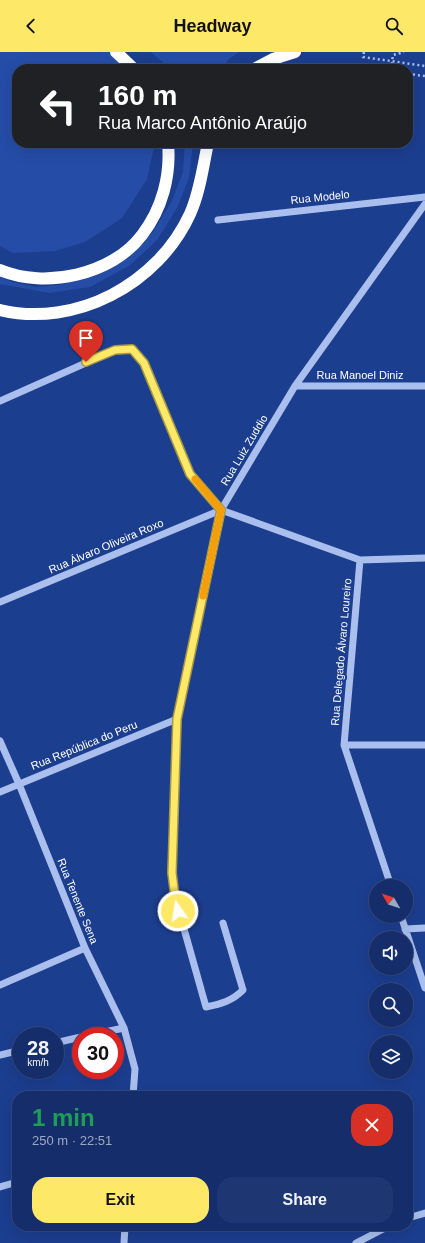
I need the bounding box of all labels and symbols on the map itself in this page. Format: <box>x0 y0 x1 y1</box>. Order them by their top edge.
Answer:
street label: Rua Modelo <box>290 188 350 206</box>
pin <box>69 321 103 362</box>
street label: Rua Manoel Diniz <box>317 369 403 381</box>
street label: Rua Luiz Zuddio <box>218 413 270 487</box>
street label: Rua Álvaro Oliveira Roxo <box>47 516 165 576</box>
street label: Rua Delegado Álvaro Loureiro <box>329 578 353 726</box>
street label: Rua República do Peru <box>29 718 139 772</box>
street label: Rua Tenente Sena <box>55 857 101 946</box>
north arrow <box>369 879 413 923</box>
position arrow <box>157 890 199 932</box>
speed limit sign: 30 <box>72 1027 124 1079</box>

